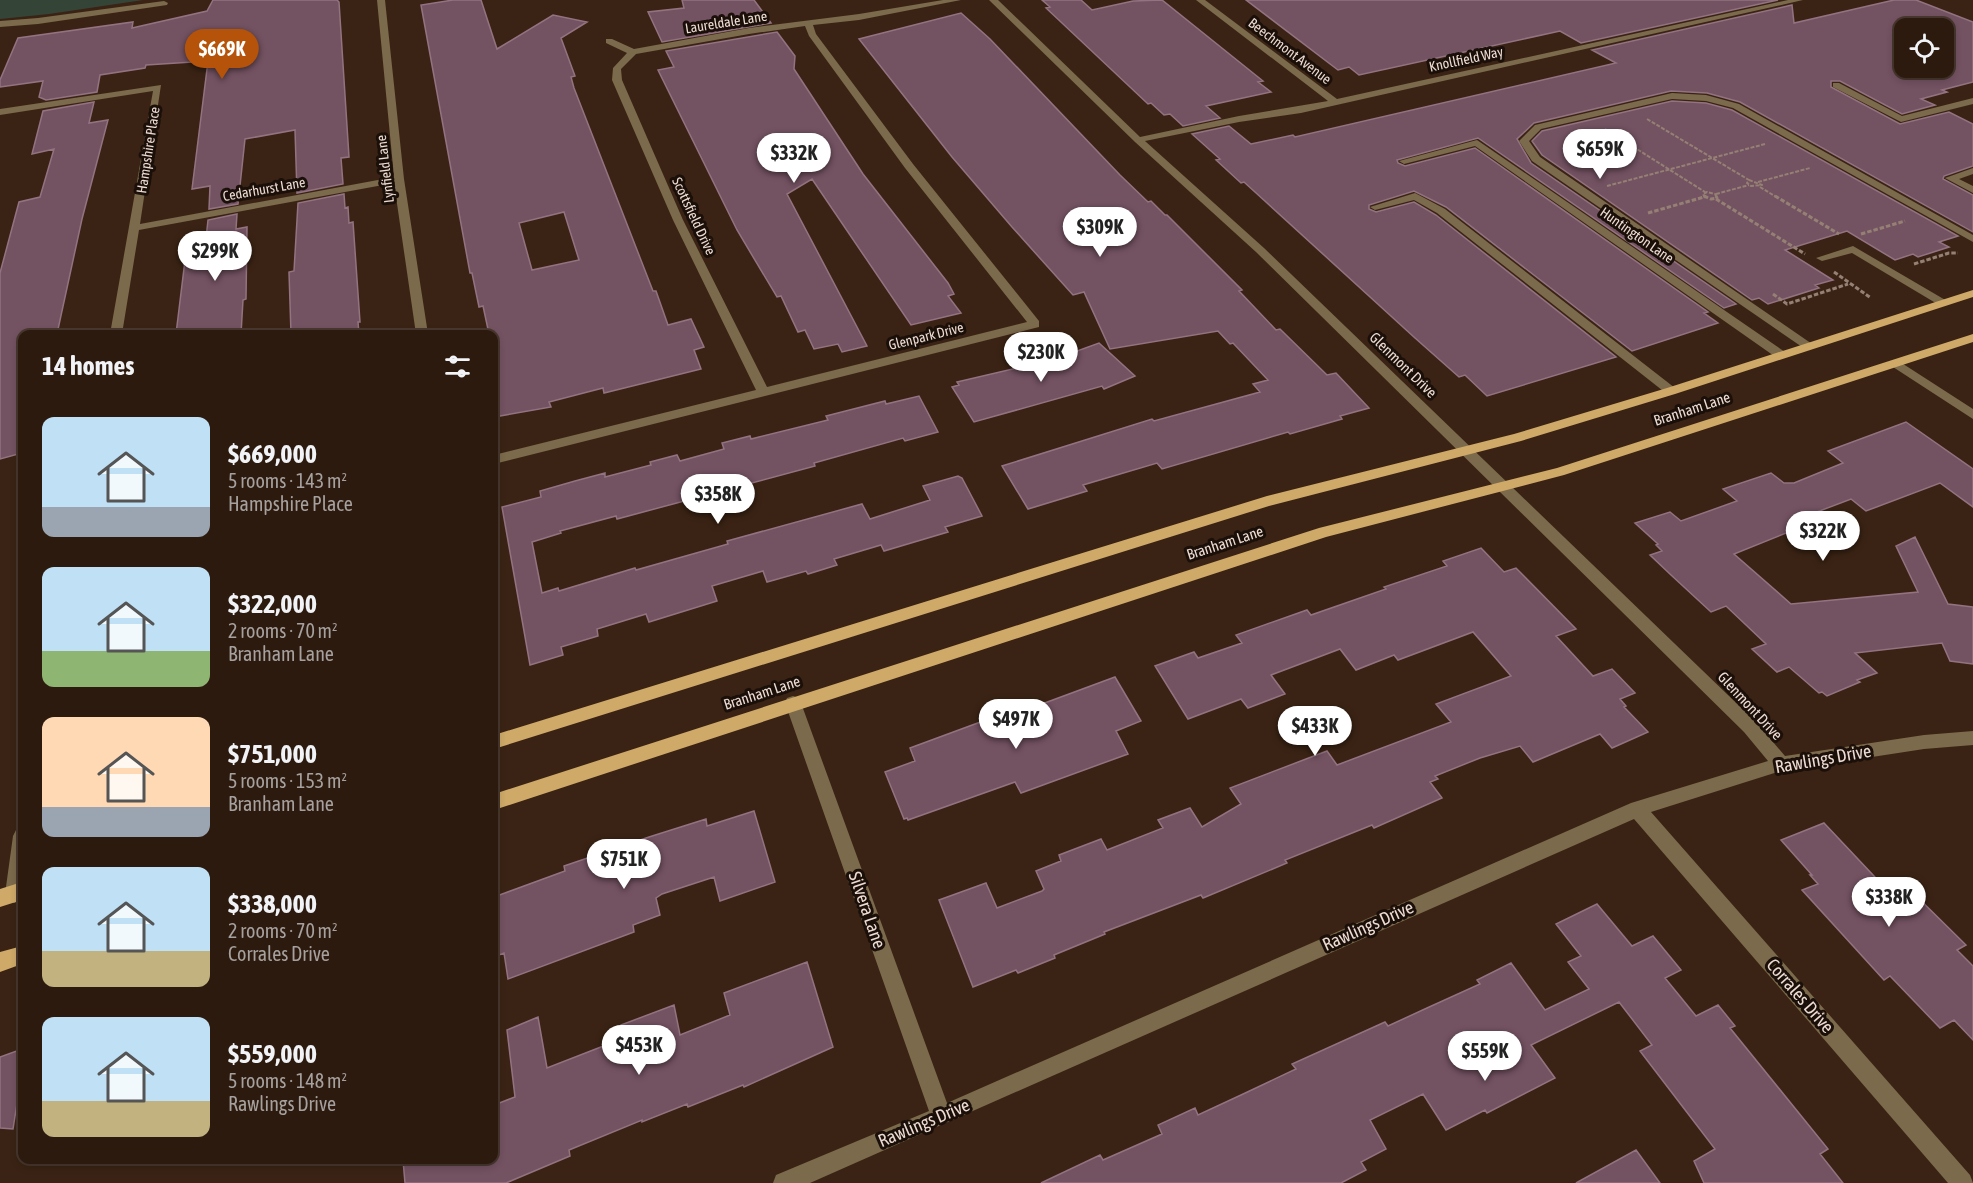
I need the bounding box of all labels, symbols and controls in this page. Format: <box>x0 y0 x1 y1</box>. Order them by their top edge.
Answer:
street label: Laureldale Lane <box>684 8 768 36</box>
street label: Beechmont Avenue <box>1246 15 1334 87</box>
map controls <box>1894 18 1954 78</box>
button: locate <box>1894 18 1954 78</box>
pin: $669K <box>180 29 264 80</box>
text: $669K <box>199 37 245 60</box>
street label: Knollfield Way <box>1428 43 1505 75</box>
street label: Hampshire Place <box>133 106 163 194</box>
pin: $659K <box>1558 129 1642 180</box>
pin: $332K <box>752 133 836 184</box>
street label: Lynfield Lane <box>373 134 397 204</box>
text: $659K <box>1577 137 1623 160</box>
text: $332K <box>771 141 817 164</box>
street label: Cedarhurst Lane <box>221 174 307 204</box>
street label: Scottsfield Drive <box>669 175 719 257</box>
street label: Huntington Lane <box>1597 204 1677 266</box>
pin: $309K <box>1058 207 1142 258</box>
text: $309K <box>1077 215 1123 238</box>
pin: $299K <box>173 231 257 282</box>
text: $299K <box>192 239 238 262</box>
street label: Glenpark Drive <box>887 319 965 353</box>
street label: Glenmont Drive <box>1366 328 1440 401</box>
pin: $230K <box>999 332 1083 383</box>
text: $230K <box>1018 340 1064 363</box>
icon: filters <box>441 350 474 383</box>
text: 14 homes <box>42 351 135 381</box>
street label: Branham Lane <box>1651 388 1732 429</box>
text: $669,000 <box>228 439 317 469</box>
icon: home <box>90 441 162 513</box>
text: 5 rooms · 143 m² <box>228 469 347 492</box>
pin: $358K <box>676 474 760 525</box>
text: $358K <box>695 482 741 505</box>
text: Hampshire Place <box>228 492 353 515</box>
pin: $322K <box>1781 511 1865 562</box>
text: $322K <box>1800 519 1846 542</box>
street label: Branham Lane <box>1184 522 1265 563</box>
text: $322,000 <box>228 589 317 619</box>
icon: home <box>90 591 162 663</box>
text: 2 rooms · 70 m² <box>228 619 338 642</box>
text: Branham Lane <box>228 642 334 665</box>
street label: Glenmont Drive <box>1715 668 1786 743</box>
street label: Branham Lane <box>721 672 802 713</box>
pin: $497K <box>974 699 1058 750</box>
pin: $433K <box>1273 706 1357 757</box>
text: $497K <box>993 707 1039 730</box>
text: $433K <box>1292 714 1338 737</box>
text: $751,000 <box>228 739 317 769</box>
street label: Rawlings Drive <box>1773 740 1873 777</box>
icon: home <box>90 741 162 813</box>
text: 5 rooms · 153 m² <box>228 769 347 792</box>
text: Branham Lane <box>228 792 334 815</box>
pin: $751K <box>582 839 666 890</box>
text: $751K <box>601 847 647 870</box>
street label: Silvera Lane <box>845 869 890 951</box>
pin: $338K <box>1847 877 1931 928</box>
text: $338K <box>1866 885 1912 908</box>
text: $338,000 <box>228 889 317 919</box>
icon: home <box>90 891 162 963</box>
street label: Rawlings Drive <box>1319 896 1416 955</box>
text: 2 rooms · 70 m² <box>228 919 338 942</box>
text: Corrales Drive <box>228 942 330 965</box>
street label: Corrales Drive <box>1762 954 1838 1037</box>
pin: $453K <box>597 1025 681 1076</box>
pin: $559K <box>1443 1031 1527 1082</box>
text: $453K <box>616 1033 662 1056</box>
text: $559,000 <box>228 1039 317 1069</box>
text: $559K <box>1462 1039 1508 1062</box>
icon: home <box>90 1041 162 1113</box>
text: 5 rooms · 148 m² <box>228 1069 347 1092</box>
text: Rawlings Drive <box>228 1092 336 1115</box>
street label: Rawlings Drive <box>875 1094 973 1151</box>

